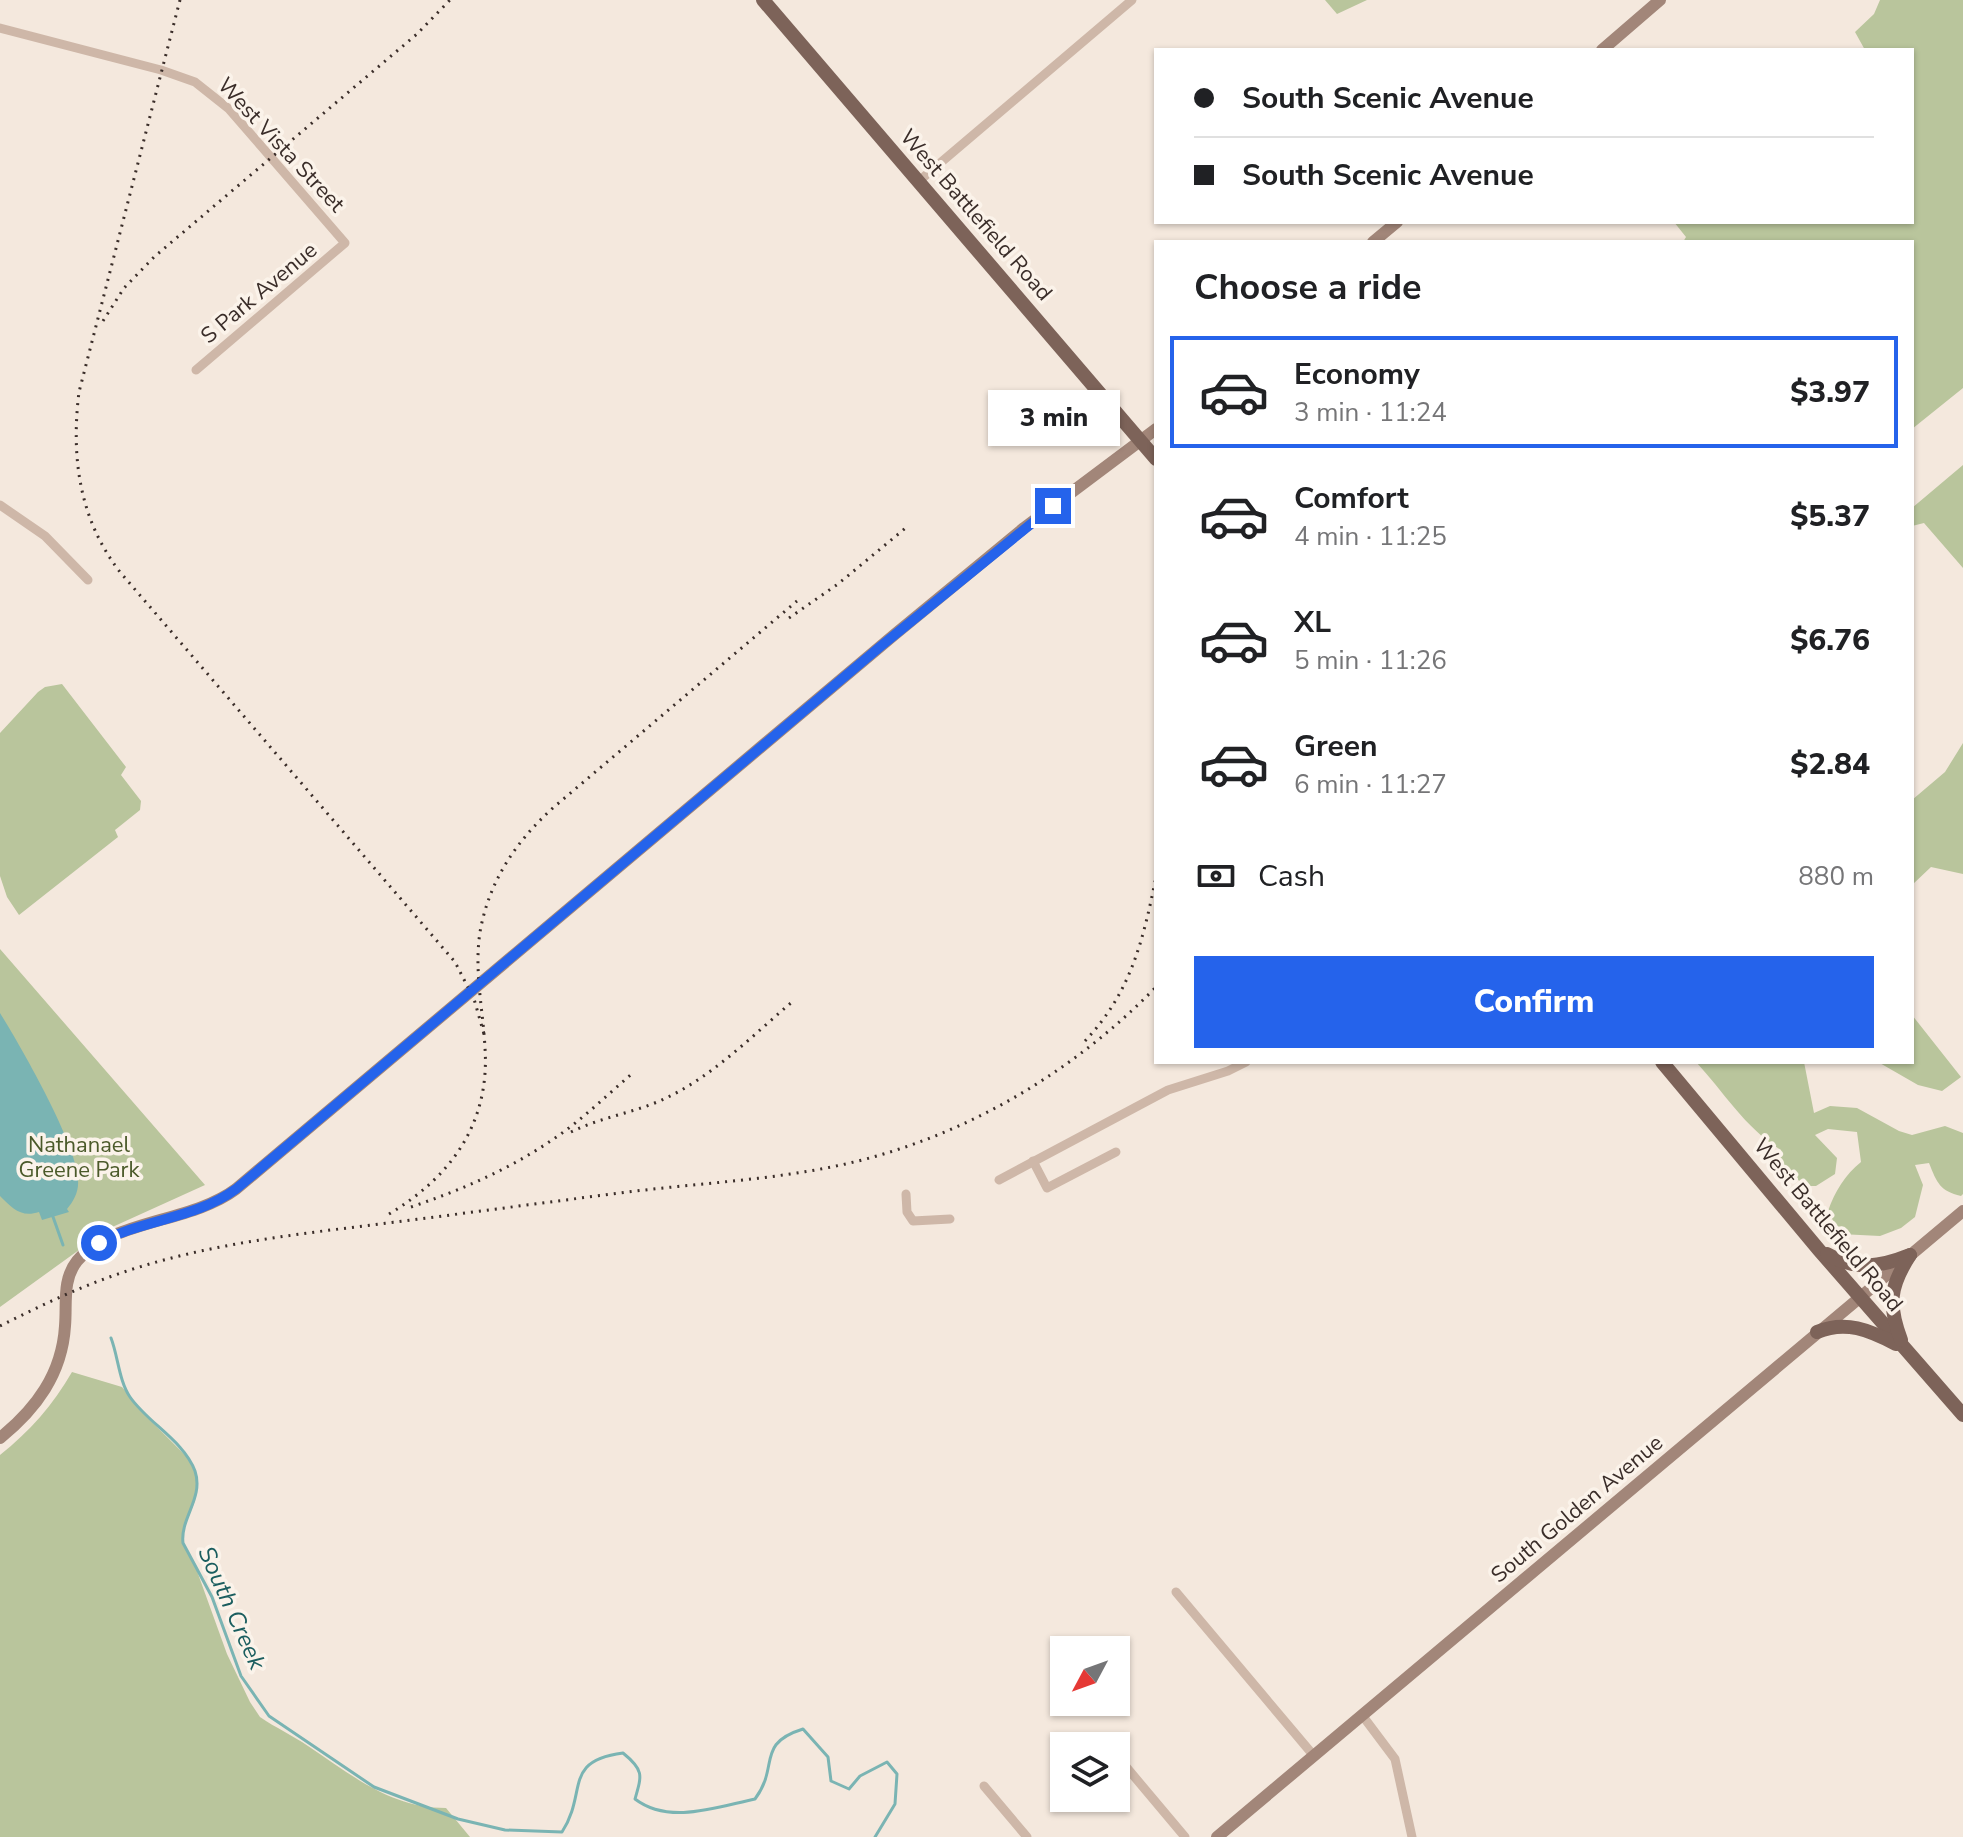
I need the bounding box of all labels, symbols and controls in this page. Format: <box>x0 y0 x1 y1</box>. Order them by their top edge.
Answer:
street label: West Vista Street <box>211 71 352 219</box>
text: South Scenic Avenue <box>1242 78 1534 119</box>
street label: West Battlefield Road <box>893 123 1059 307</box>
text: South Scenic Avenue <box>1242 155 1534 196</box>
street label: S Park Avenue <box>194 235 324 351</box>
text: Choose a ride <box>1194 263 1422 312</box>
text: Economy <box>1294 354 1420 395</box>
icon: car <box>1198 356 1270 428</box>
text: $3.97 <box>1790 372 1870 413</box>
callout: 3 min <box>987 390 1119 446</box>
text: 3 min · 11:24 <box>1294 395 1447 430</box>
text: 3 min <box>1020 400 1088 435</box>
text: Comfort <box>1294 478 1409 519</box>
icon: car <box>1198 480 1270 552</box>
route end <box>1035 488 1071 524</box>
text: $5.37 <box>1790 496 1870 537</box>
text: 4 min · 11:25 <box>1294 519 1447 554</box>
text: XL <box>1294 602 1331 643</box>
icon: car <box>1198 604 1270 676</box>
text: $6.76 <box>1790 620 1870 661</box>
text: 5 min · 11:26 <box>1294 643 1447 678</box>
text: Green <box>1294 726 1378 767</box>
icon: car <box>1198 728 1270 800</box>
text: $2.84 <box>1790 744 1870 785</box>
text: 6 min · 11:27 <box>1294 767 1447 802</box>
icon: cash <box>1194 854 1238 898</box>
text: Cash <box>1258 856 1325 897</box>
text: 880 m <box>1798 859 1874 894</box>
button: Confirm <box>1194 956 1874 1048</box>
park label: Nathanael Greene Park <box>19 1130 140 1185</box>
street label: West Battlefield Road <box>1746 1132 1910 1318</box>
route start <box>81 1225 117 1261</box>
street label: South Golden Avenue <box>1485 1428 1669 1590</box>
water label: South Creek <box>191 1541 274 1676</box>
north arrow <box>1050 1636 1130 1716</box>
map controls <box>1050 1636 1130 1812</box>
button: layers <box>1050 1732 1130 1812</box>

